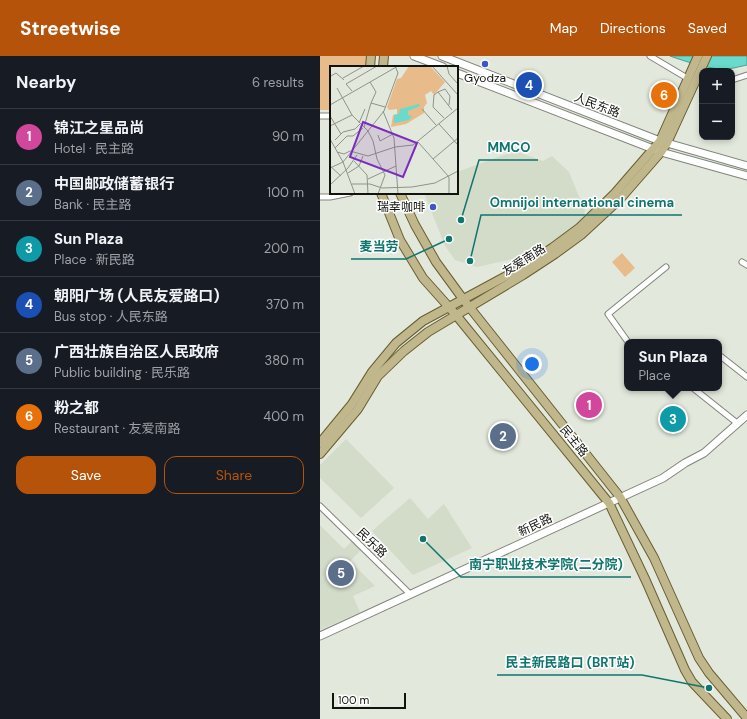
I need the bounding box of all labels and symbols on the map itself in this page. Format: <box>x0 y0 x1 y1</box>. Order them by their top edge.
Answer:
marker: Gyodza <box>480 59 490 69</box>
inset map <box>330 66 458 194</box>
place label: Gyodza <box>464 70 506 86</box>
pin: 4 <box>516 70 542 100</box>
pin: 6 <box>651 80 677 110</box>
street label: 人民东路 <box>572 89 622 121</box>
callout: MMCO <box>479 135 538 160</box>
text: MMCO <box>488 139 530 156</box>
callout: Omnijoi international cinema <box>481 190 682 215</box>
text: Omnijoi international cinema <box>490 194 674 211</box>
place label: 瑞幸咖啡 <box>377 199 425 215</box>
marker: 瑞幸咖啡 <box>428 202 438 212</box>
callout: 麦当劳 <box>351 234 406 259</box>
text: 麦当劳 <box>359 238 399 255</box>
street label: 友爱南路 <box>499 240 549 280</box>
your location <box>522 354 542 374</box>
pin: 1 <box>576 390 602 420</box>
pin: 3 <box>660 404 686 434</box>
pin: 2 <box>490 421 516 451</box>
street label: 民主路 <box>556 422 592 460</box>
street label: 新民路 <box>515 510 555 540</box>
street label: 民乐路 <box>353 525 391 561</box>
callout: 南宁职业技术学院(二分院) <box>461 552 631 577</box>
text: 南宁职业技术学院(二分院) <box>469 556 623 573</box>
pin: 5 <box>328 558 354 588</box>
callout: 民主新民路口 (BRT站) <box>497 650 642 675</box>
text: 民主新民路口 (BRT站) <box>506 654 634 671</box>
scale bar <box>332 691 406 710</box>

